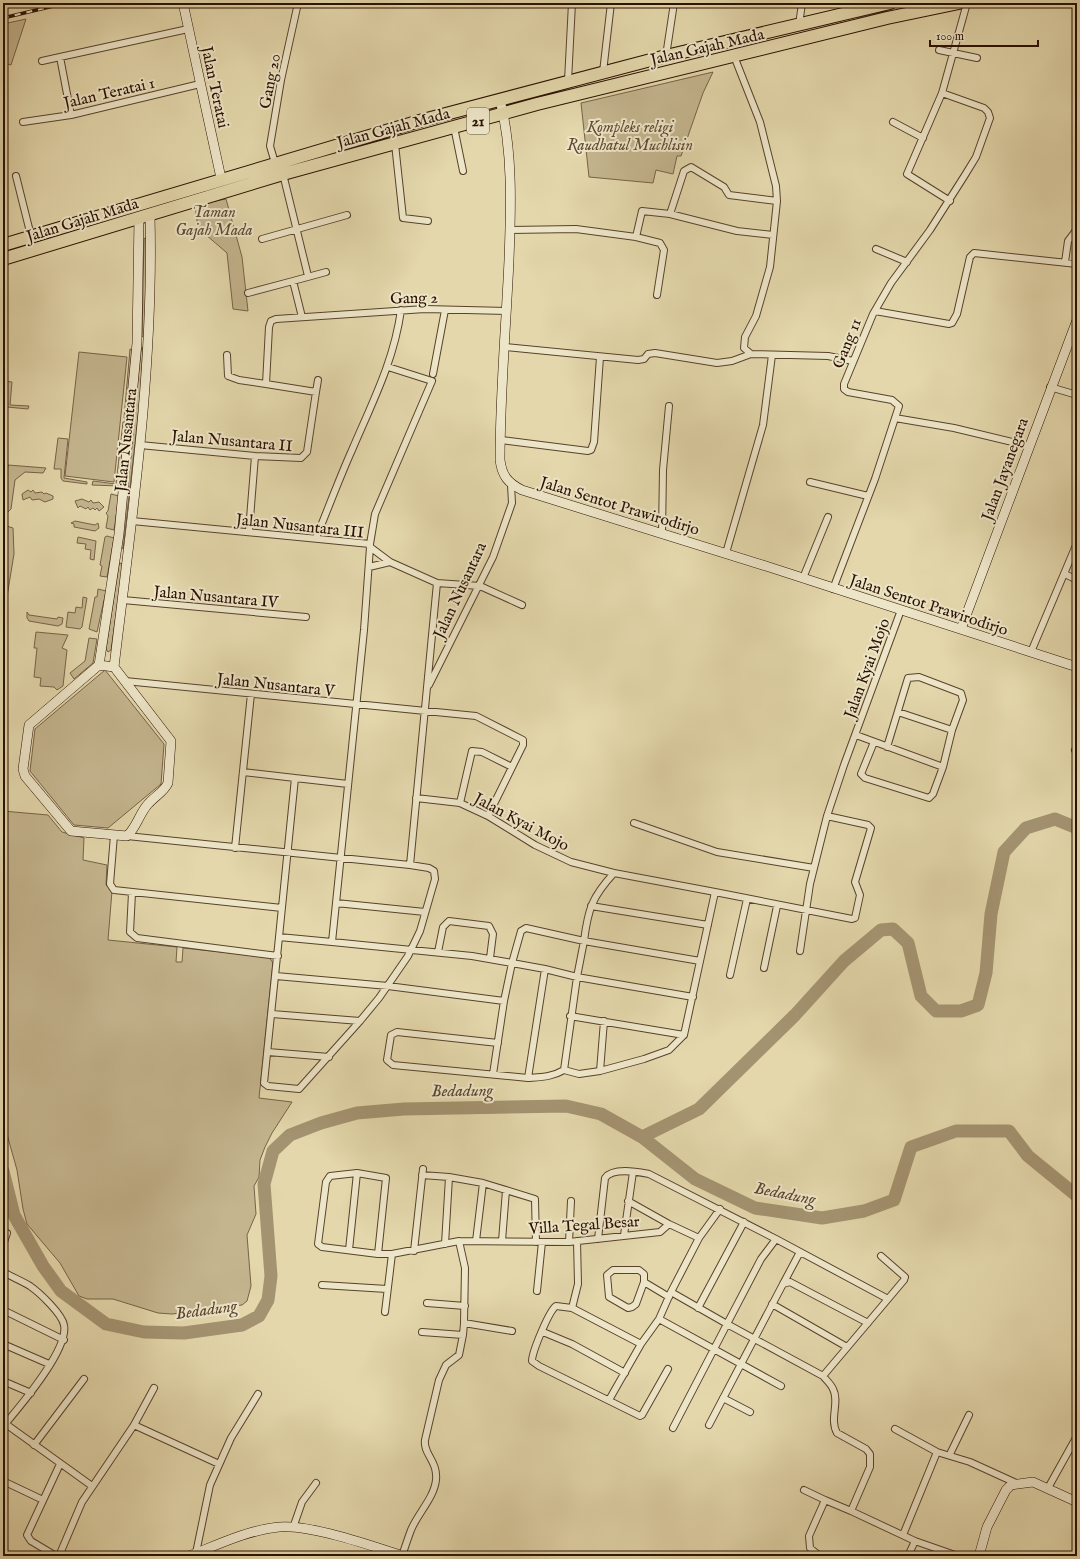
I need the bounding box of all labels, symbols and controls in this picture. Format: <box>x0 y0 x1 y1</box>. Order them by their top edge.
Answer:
scale bar <box>930 22 1038 48</box>
street label: Jalan Gajah Mada <box>647 25 766 71</box>
text: 100 m <box>936 29 964 44</box>
street label: Jalan Teratai <box>195 43 232 130</box>
street label: Gang 20 <box>256 52 286 111</box>
street label: Jalan Teratai 1 <box>60 74 157 115</box>
street label: Jalan Gajah Mada <box>333 104 452 154</box>
road number: 21 <box>467 108 489 134</box>
park label: Kompleks religi Raudhatul Muchlisin <box>567 118 693 156</box>
street label: Jalan Gajah Mada <box>22 194 141 248</box>
park label: Taman Gajah Mada <box>175 203 253 241</box>
street label: Gang 2 <box>390 289 438 309</box>
street label: Gang 11 <box>829 316 867 372</box>
street label: Jalan Nusantara <box>111 387 142 495</box>
street label: Jalan Jayanegara <box>977 415 1034 526</box>
street label: Jalan Nusantara II <box>168 427 293 457</box>
street label: Jalan Sentot Prawirodirjo <box>535 473 702 541</box>
street label: Jalan Nusantara III <box>233 510 365 544</box>
street label: Jalan Nusantara <box>429 539 492 644</box>
street label: Jalan Sentot Prawirodirjo <box>845 570 1011 641</box>
street label: Jalan Nusantara IV <box>151 582 280 613</box>
street label: Jalan Kyai Mojo <box>840 615 895 723</box>
street label: Jalan Nusantara V <box>214 670 336 702</box>
street label: Jalan Kyai Mojo <box>468 788 573 856</box>
water label: Bedadung <box>431 1080 495 1103</box>
water label: Bedadung <box>752 1178 819 1211</box>
street label: Villa Tegal Besar <box>527 1212 640 1240</box>
water label: Bedadung <box>174 1296 240 1325</box>

